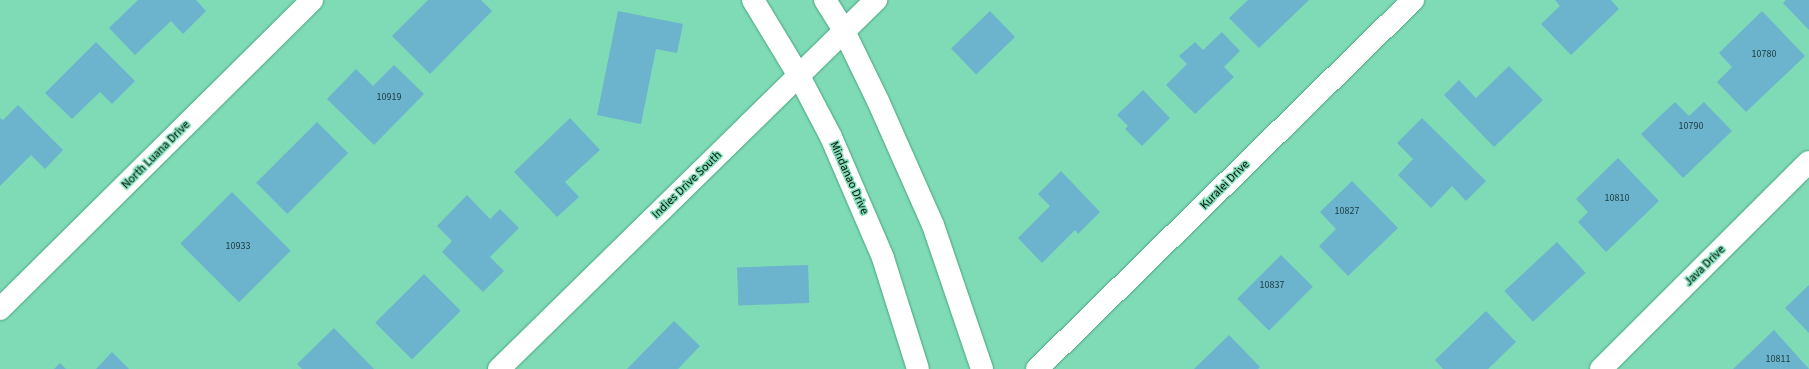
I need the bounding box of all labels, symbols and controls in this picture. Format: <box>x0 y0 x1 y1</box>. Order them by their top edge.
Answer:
house number: 10780 <box>1752 49 1776 61</box>
house number: 10919 <box>377 92 401 104</box>
street label: North Luana Drive <box>119 118 193 192</box>
house number: 10790 <box>1679 121 1703 133</box>
street label: Mindanao Drive <box>826 139 872 217</box>
street label: Indies Drive South <box>649 148 725 222</box>
street label: Kuralei Drive <box>1197 157 1253 213</box>
house number: 10810 <box>1605 193 1629 205</box>
house number: 10827 <box>1335 206 1359 218</box>
house number: 10933 <box>226 241 250 253</box>
street label: Java Drive <box>1682 243 1728 289</box>
house number: 10837 <box>1260 280 1284 292</box>
house number: 10811 <box>1766 354 1790 366</box>

